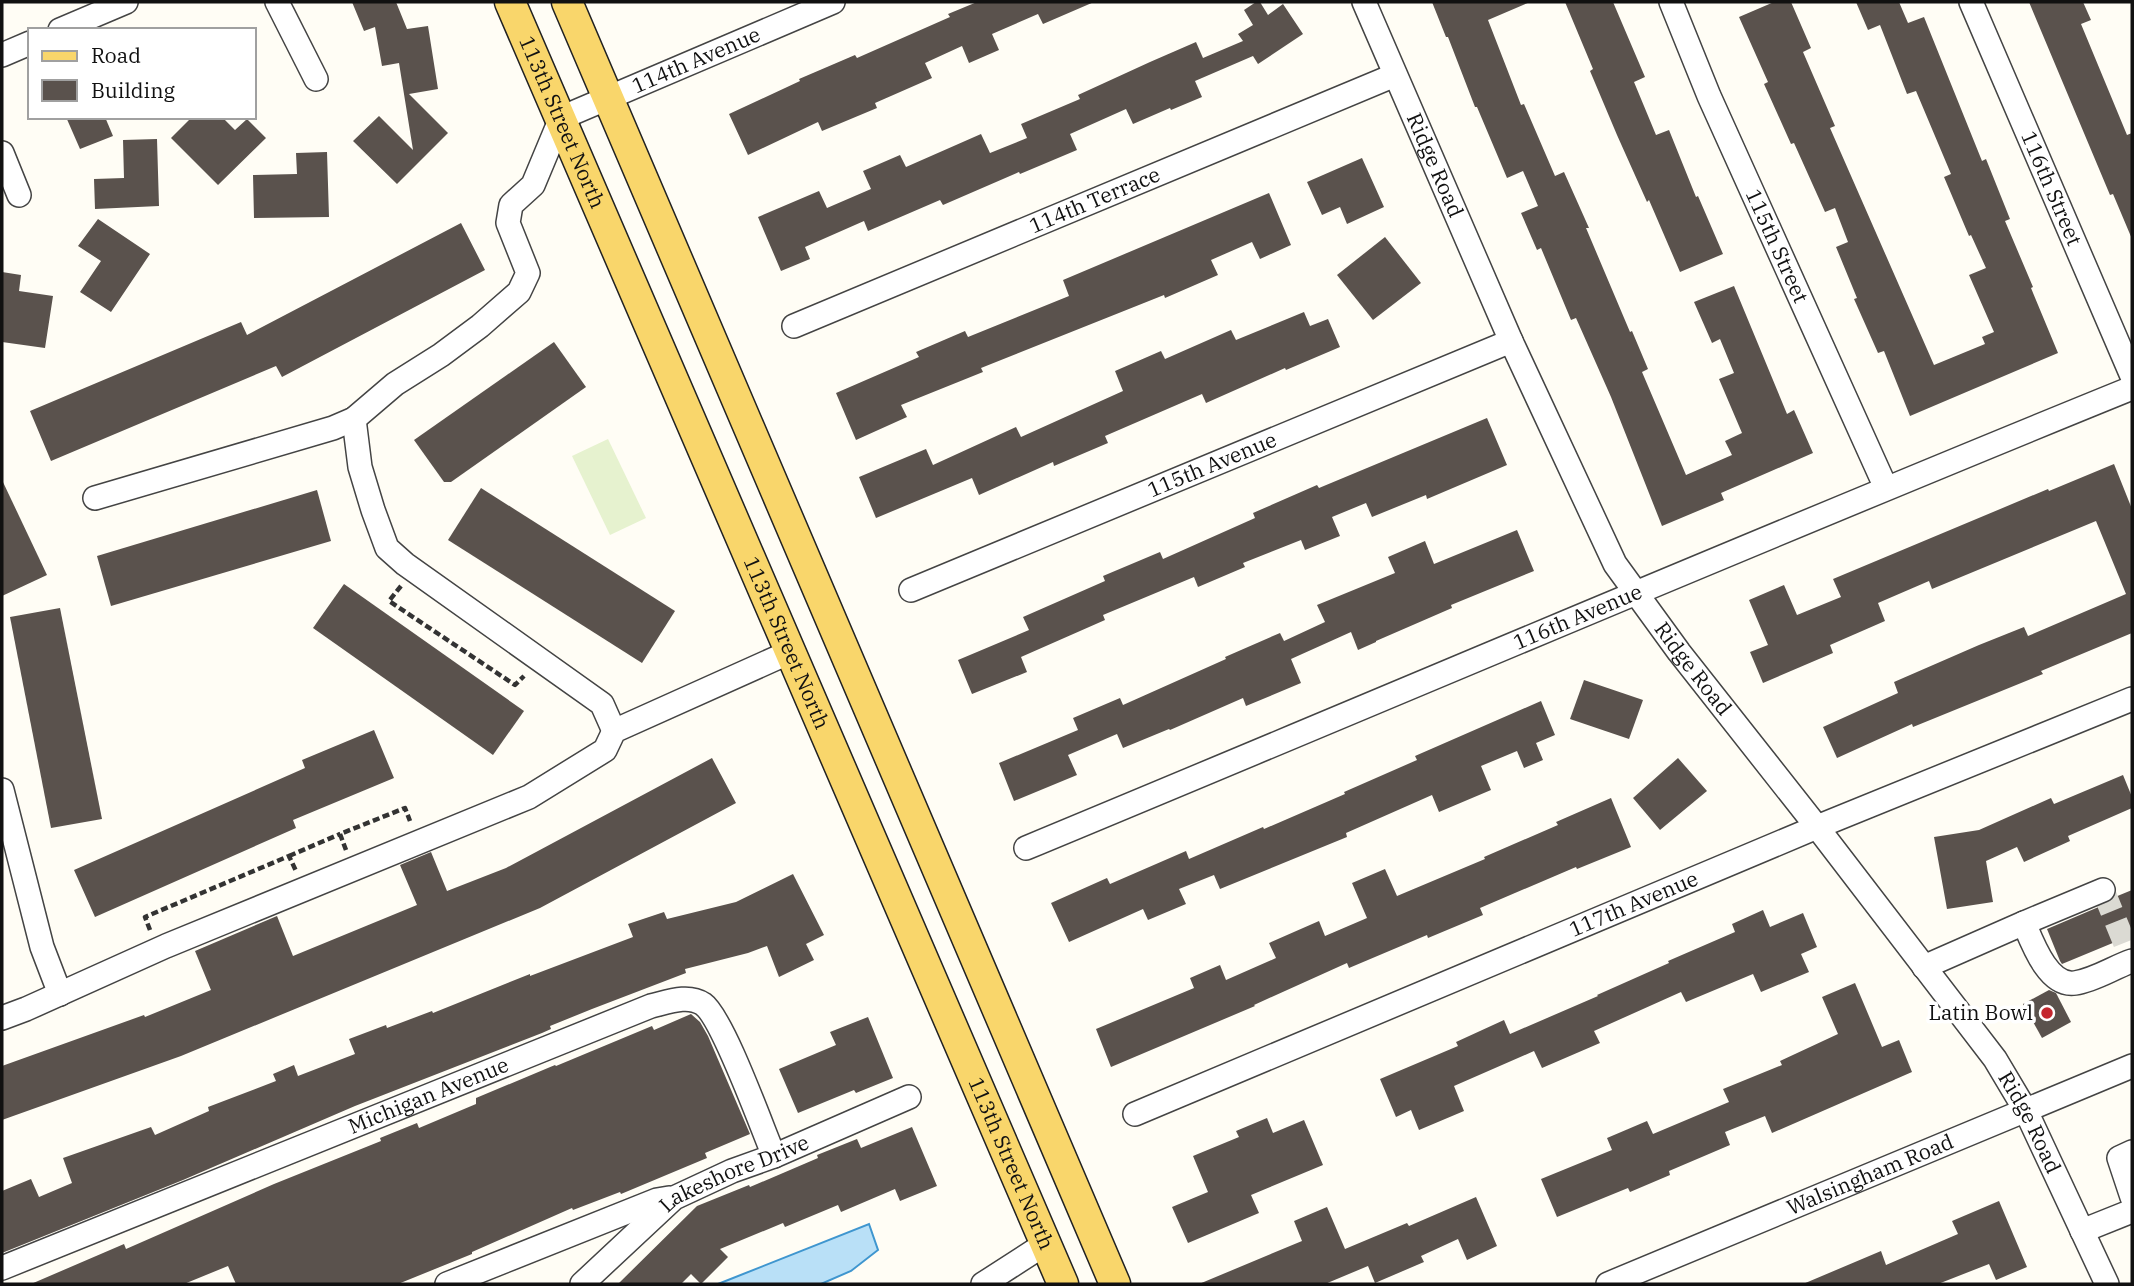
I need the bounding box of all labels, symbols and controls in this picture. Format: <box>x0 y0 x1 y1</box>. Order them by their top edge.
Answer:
street label: 114th Avenue <box>627 20 764 99</box>
legend <box>28 28 256 119</box>
street label: 113th Street North <box>513 31 612 213</box>
text: Road <box>91 41 141 69</box>
text: Building <box>91 76 176 104</box>
street label: Ridge Road <box>1401 108 1471 222</box>
street label: 116th Street <box>2015 126 2089 250</box>
street label: 114th Terrace <box>1025 160 1164 239</box>
street label: 115th Street <box>1740 184 1816 307</box>
street label: 115th Avenue <box>1143 425 1280 503</box>
street label: 113th Street North <box>738 552 837 733</box>
street label: 116th Avenue <box>1509 577 1646 656</box>
street label: Ridge Road <box>1649 616 1739 721</box>
street label: 117th Avenue <box>1565 864 1702 943</box>
place label: Latin Bowl <box>1929 998 2033 1026</box>
marker: Latin Bowl <box>2039 1005 2055 1021</box>
street label: Michigan Avenue <box>344 1050 512 1140</box>
street label: Ridge Road <box>1992 1066 2068 1178</box>
street label: 113th Street North <box>962 1073 1062 1254</box>
street label: Lakeshore Drive <box>653 1127 813 1218</box>
street label: Walsingham Road <box>1782 1127 1958 1221</box>

